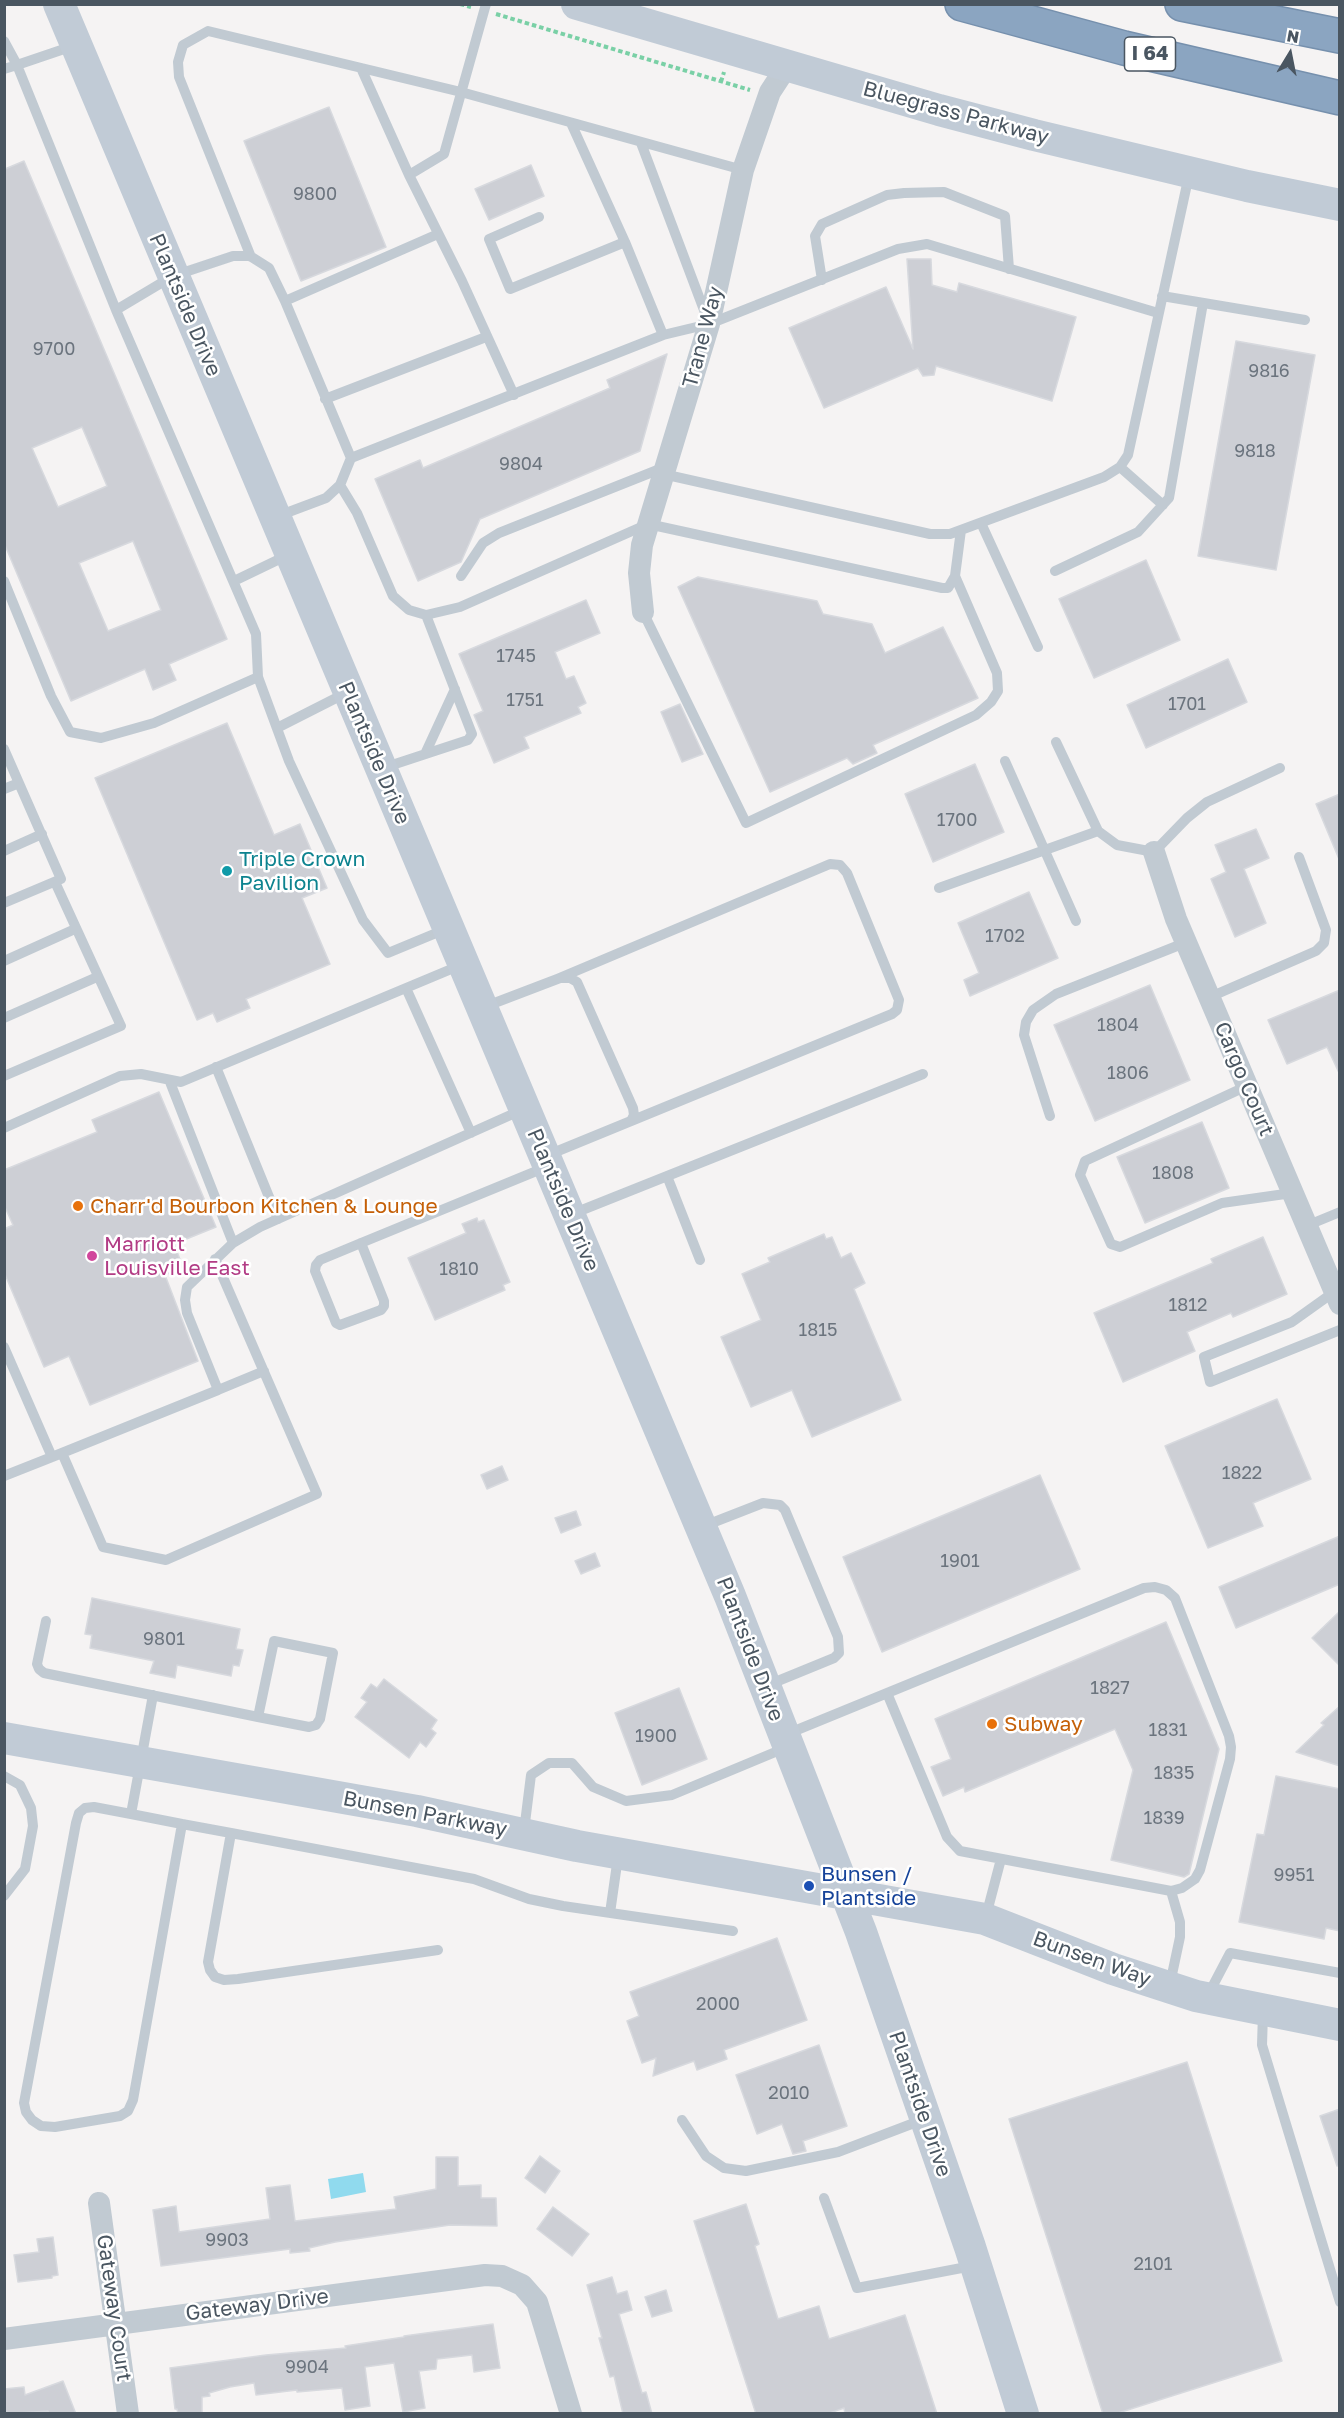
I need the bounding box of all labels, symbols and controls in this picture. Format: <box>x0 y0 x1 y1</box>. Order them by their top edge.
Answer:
north arrow <box>1260 24 1320 84</box>
text: N <box>1285 25 1301 47</box>
road number: I 64 <box>1124 37 1176 71</box>
street label: Bluegrass Parkway <box>860 76 1052 150</box>
house number: 9800 <box>293 183 337 205</box>
street label: Plantside Drive <box>144 230 226 380</box>
street label: Trane Way <box>677 284 729 390</box>
house number: 9700 <box>33 338 75 360</box>
house number: 9816 <box>1248 360 1290 382</box>
house number: 9818 <box>1234 440 1276 462</box>
house number: 9804 <box>499 453 543 475</box>
house number: 1745 <box>496 645 536 667</box>
street label: Plantside Drive <box>333 678 415 828</box>
house number: 1751 <box>506 689 544 711</box>
house number: 1701 <box>1168 693 1206 715</box>
house number: 1700 <box>937 809 977 831</box>
place label: Triple Crown Pavilion <box>239 846 365 896</box>
marker: Triple Crown Pavilion <box>220 864 234 878</box>
house number: 1702 <box>985 925 1025 947</box>
house number: 1804 <box>1097 1014 1139 1036</box>
street label: Cargo Court <box>1209 1018 1279 1140</box>
house number: 1806 <box>1107 1062 1149 1084</box>
street label: Plantside Drive <box>522 1125 604 1275</box>
house number: 1808 <box>1152 1162 1194 1184</box>
place label: Charr'd Bourbon Kitchen & Lounge <box>90 1193 438 1219</box>
marker: Charr'd Bourbon Kitchen & Lounge <box>71 1199 85 1213</box>
place label: Marriott Louisville East <box>104 1231 250 1281</box>
marker: Marriott Louisville East <box>85 1249 99 1263</box>
house number: 1810 <box>439 1258 479 1280</box>
house number: 1812 <box>1169 1294 1207 1316</box>
house number: 1815 <box>799 1319 837 1341</box>
house number: 1822 <box>1222 1462 1262 1484</box>
house number: 1901 <box>940 1550 980 1572</box>
street label: Plantside Drive <box>711 1573 789 1725</box>
house number: 9801 <box>143 1628 185 1650</box>
house number: 1827 <box>1090 1677 1130 1699</box>
place label: Subway <box>1004 1711 1083 1737</box>
marker: Subway <box>985 1717 999 1731</box>
house number: 1831 <box>1149 1719 1187 1741</box>
house number: 1900 <box>635 1725 677 1747</box>
house number: 1835 <box>1154 1762 1194 1784</box>
street label: Bunsen Parkway <box>341 1786 509 1842</box>
house number: 1839 <box>1143 1807 1185 1829</box>
place label: Bunsen / Plantside <box>821 1861 916 1911</box>
house number: 9951 <box>1274 1864 1314 1886</box>
marker: Bunsen / Plantside <box>802 1879 816 1893</box>
street label: Bunsen Way <box>1030 1926 1154 1992</box>
house number: 2000 <box>696 1993 740 2015</box>
street label: Plantside Drive <box>883 2028 957 2180</box>
house number: 2010 <box>768 2082 810 2104</box>
house number: 9903 <box>205 2229 249 2251</box>
street label: Gateway Court <box>91 2233 137 2383</box>
house number: 2101 <box>1133 2253 1173 2275</box>
street label: Gateway Drive <box>184 2284 330 2326</box>
house number: 9904 <box>285 2356 329 2378</box>

